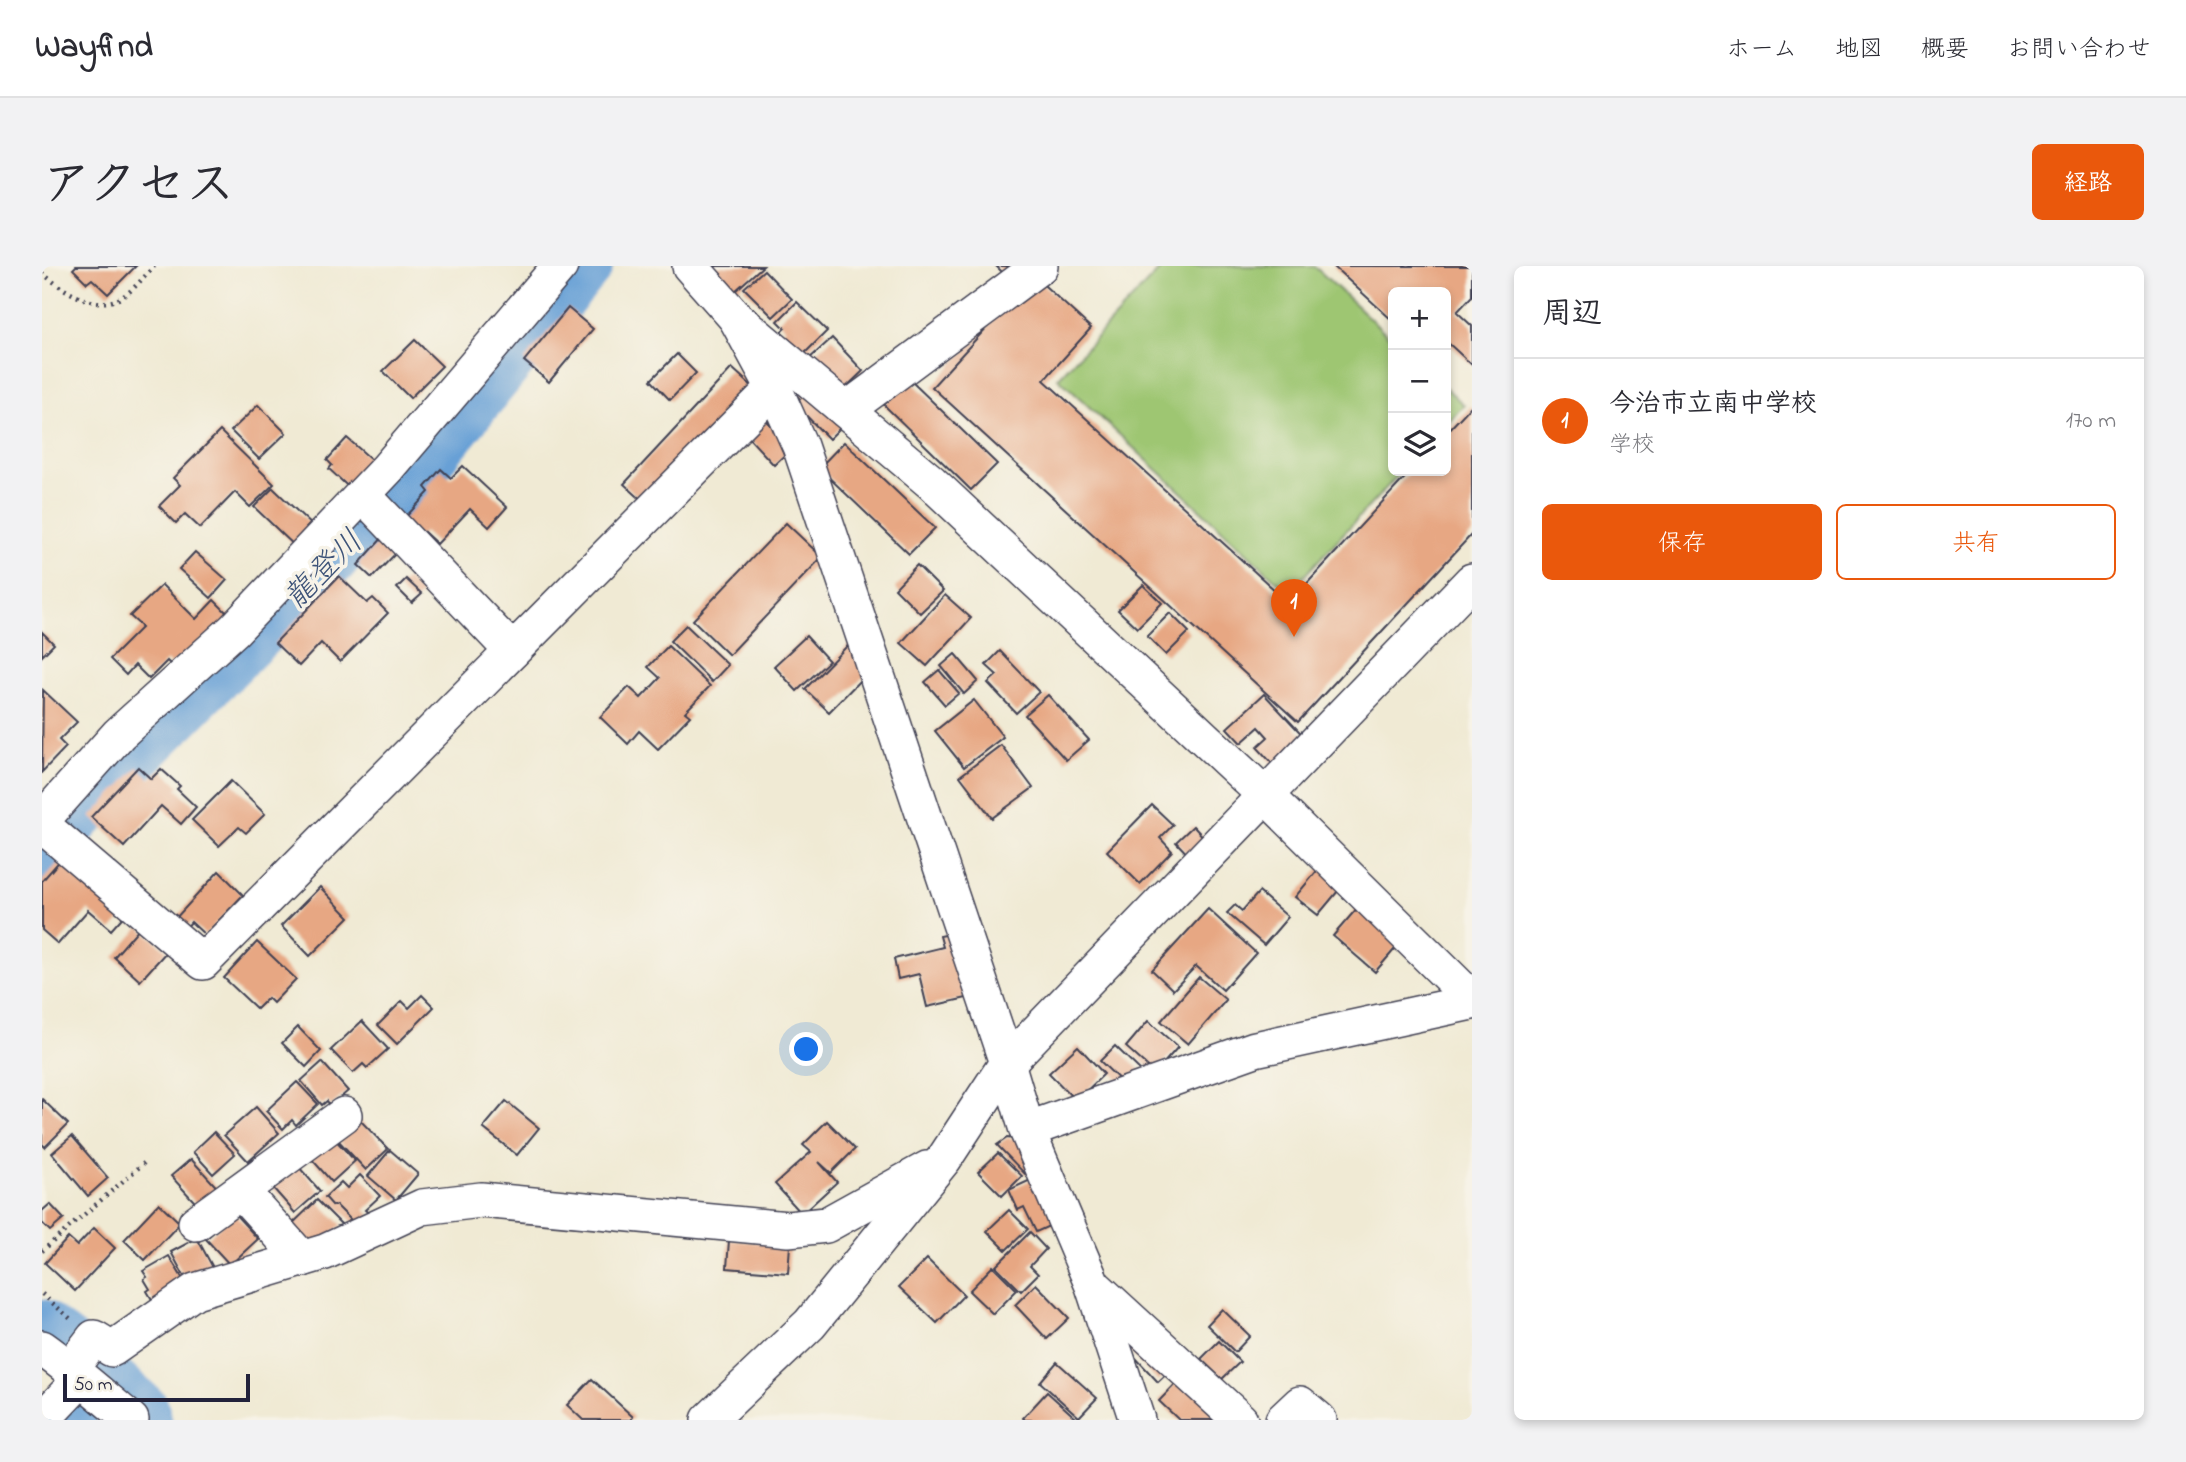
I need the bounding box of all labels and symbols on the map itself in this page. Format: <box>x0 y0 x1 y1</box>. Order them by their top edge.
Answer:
water label: 龍登川 <box>274 520 376 622</box>
pin: 1 <box>1271 579 1317 637</box>
your location <box>789 1032 823 1066</box>
scale bar <box>63 1371 250 1403</box>

